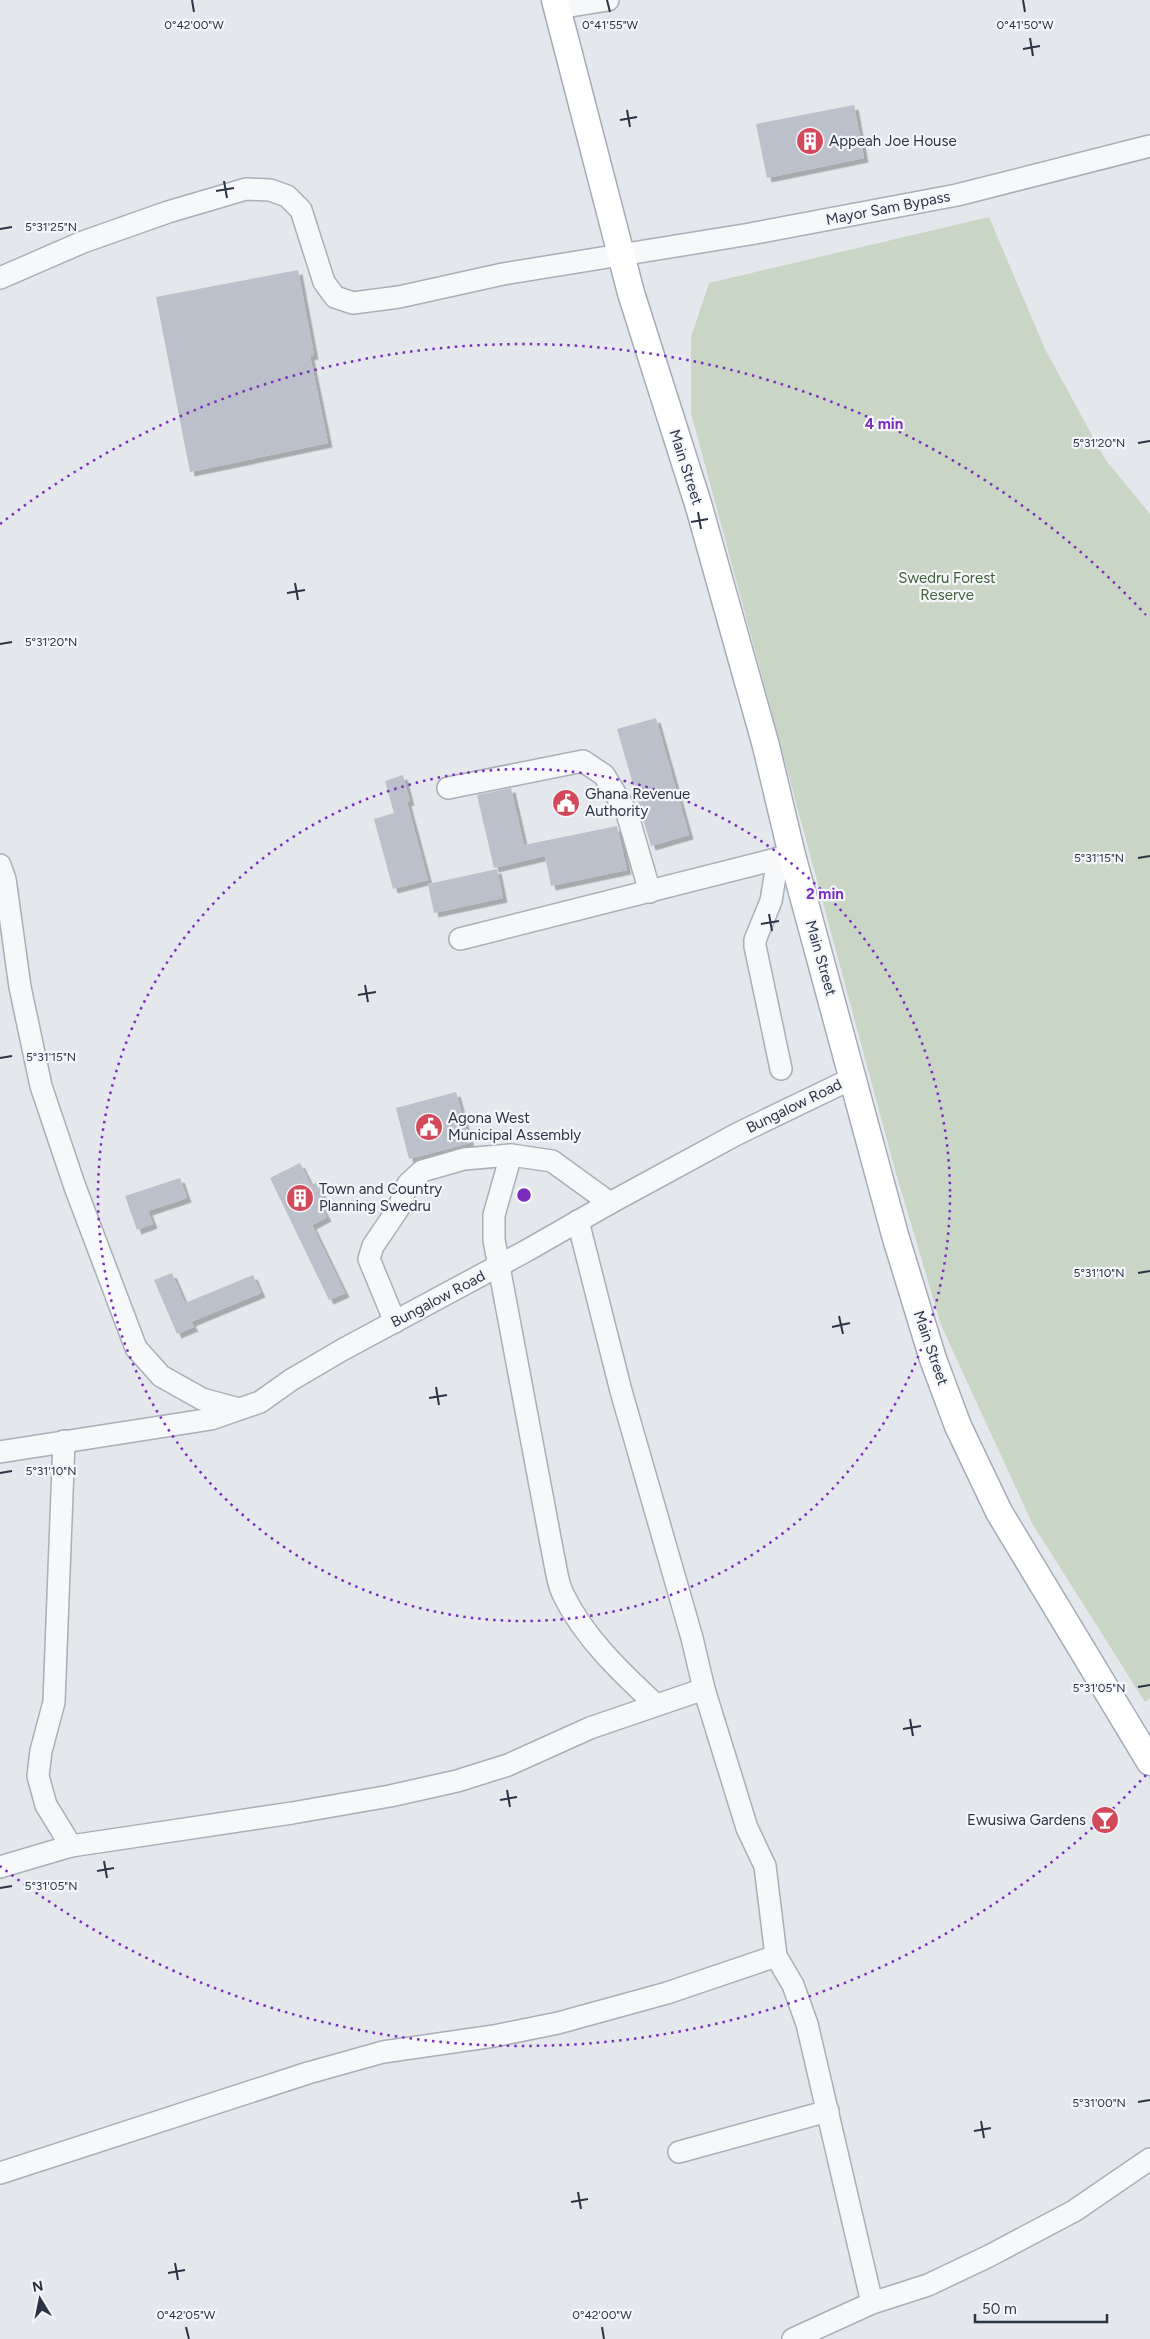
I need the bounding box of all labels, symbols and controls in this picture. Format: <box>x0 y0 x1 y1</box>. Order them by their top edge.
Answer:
text: 0°42'00"W <box>164 18 224 32</box>
text: 0°41'55"W <box>582 18 639 32</box>
text: 0°41'50"W <box>997 18 1054 32</box>
building icon: Appeah Joe House <box>795 126 825 156</box>
place label: Appeah Joe House <box>829 132 957 150</box>
street label: Mayor Sam Bypass <box>824 187 952 229</box>
text: 5°31'25"N <box>25 220 77 234</box>
text: 4 min <box>865 415 903 433</box>
street label: Main Street <box>665 427 707 507</box>
text: 5°31'20"N <box>1073 436 1125 450</box>
park label: Swedru Forest Reserve <box>898 569 996 604</box>
text: 5°31'20"N <box>25 635 77 649</box>
place label: Ghana Revenue Authority <box>585 785 690 820</box>
public building icon: Ghana Revenue Authority <box>551 788 581 818</box>
text: 5°31'15"N <box>1074 851 1124 865</box>
text: 2 min <box>806 885 844 903</box>
street label: Main Street <box>802 918 840 998</box>
text: 5°31'15"N <box>26 1050 76 1064</box>
street label: Bungalow Road <box>743 1075 845 1137</box>
place label: Agona West Municipal Assembly <box>448 1109 581 1144</box>
public building icon: Agona West Municipal Assembly <box>414 1112 444 1142</box>
place label: Town and Country Planning Swedru <box>319 1180 442 1215</box>
building icon: Town and Country Planning Swedru <box>285 1183 315 1213</box>
centre of rings <box>515 1186 533 1204</box>
text: 5°31'10"N <box>1074 1266 1125 1280</box>
street label: Bungalow Road <box>388 1267 488 1331</box>
street label: Main Street <box>910 1308 952 1388</box>
text: 5°31'10"N <box>26 1464 77 1478</box>
text: 5°31'05"N <box>1073 1681 1125 1695</box>
bar icon: Ewusiwa Gardens <box>1090 1805 1120 1835</box>
place label: Ewusiwa Gardens <box>967 1811 1086 1829</box>
text: 5°31'05"N <box>25 1879 77 1893</box>
text: 5°31'00"N <box>1072 2096 1126 2110</box>
north arrow <box>15 2274 65 2324</box>
text: N <box>31 2277 45 2296</box>
scale bar <box>975 2292 1108 2324</box>
text: 50 m <box>982 2300 1017 2318</box>
text: 0°42'05"W <box>157 2308 216 2322</box>
text: 0°42'00"W <box>572 2308 632 2322</box>

